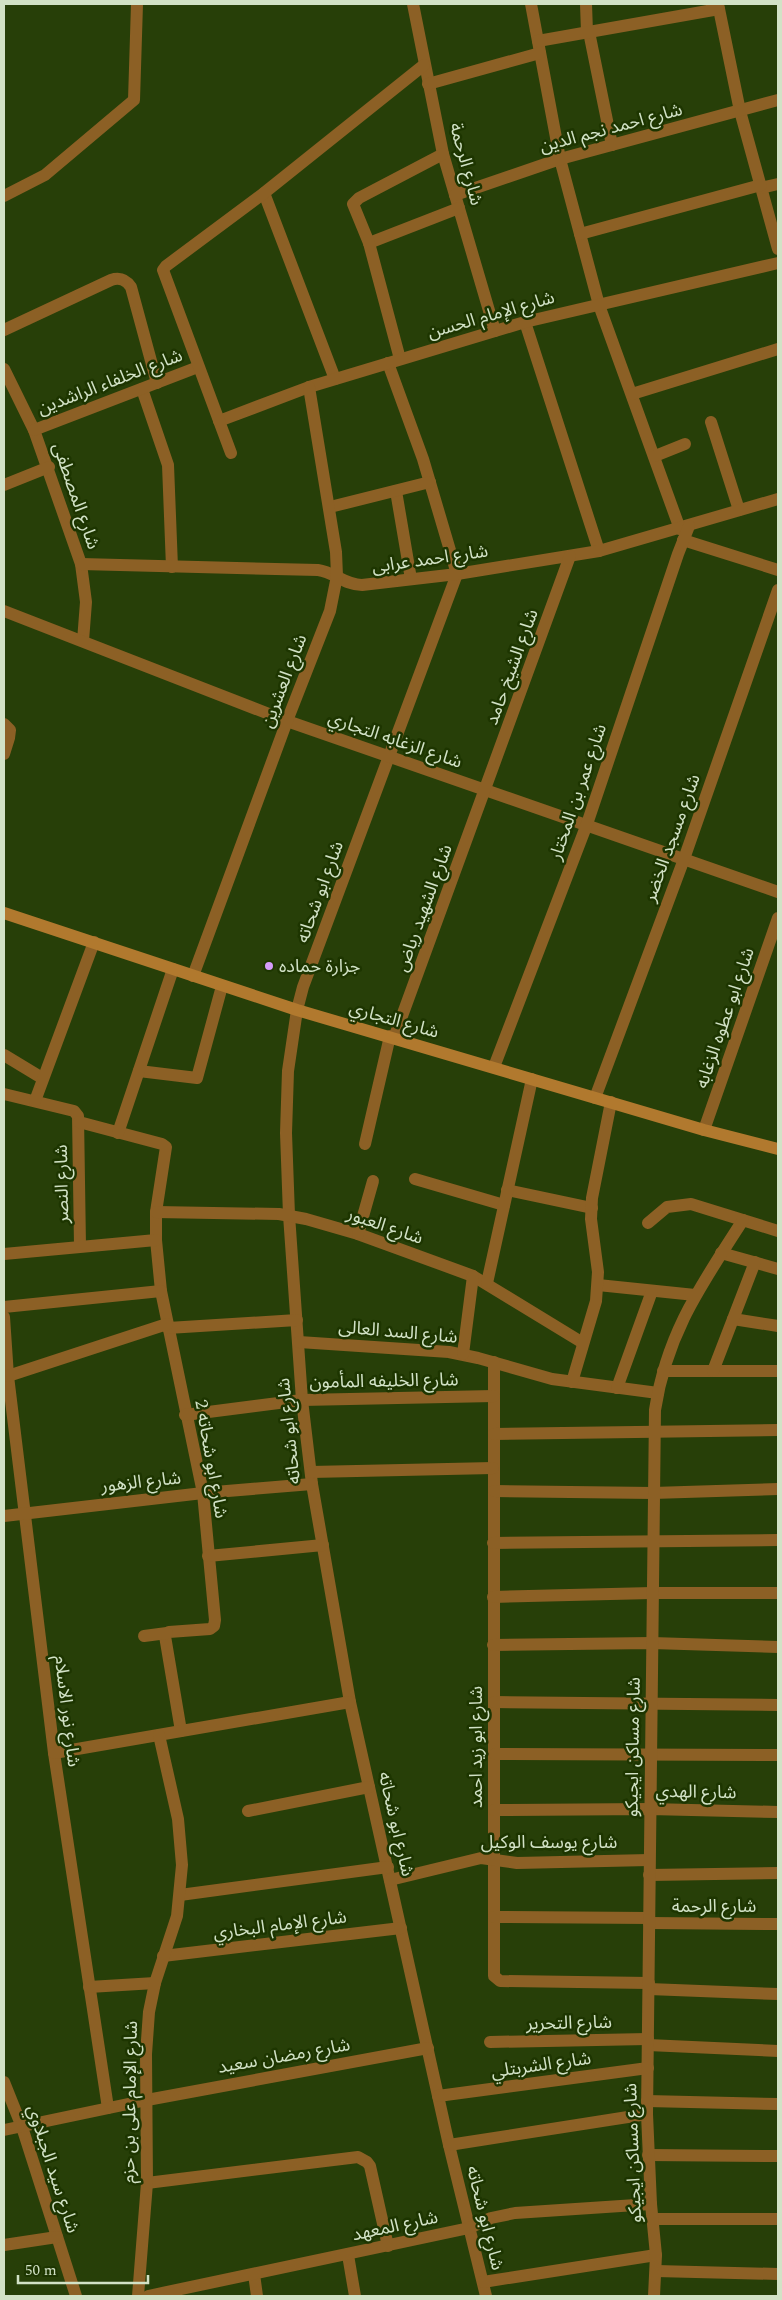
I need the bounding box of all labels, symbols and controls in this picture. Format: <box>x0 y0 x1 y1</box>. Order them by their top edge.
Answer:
street label: شارع احمد نجم الدين <box>537 96 685 160</box>
street label: شارع الرحمة <box>442 120 490 208</box>
street label: شارع الإمام الحسن <box>424 284 558 346</box>
street label: شارع الخلفاء الراشدين <box>33 342 187 422</box>
street label: شارع المصطفى <box>45 439 107 553</box>
street label: شارع احمد عرابى <box>370 537 490 581</box>
street label: شارع الشيخ حامد <box>479 605 545 729</box>
street label: شارع العشرين <box>254 630 314 732</box>
street label: شارع الزغابه التجاري <box>324 704 466 776</box>
street label: شارع عمر بن المختار <box>542 720 614 865</box>
street label: شارع مسجد الخضر <box>636 770 708 907</box>
street label: شارع ابو شحاته <box>289 837 351 947</box>
street label: شارع الشهيد رياض <box>388 840 460 976</box>
street label: شارع ابو عطوه الزغابه <box>688 944 762 1092</box>
place label: جزارة حماده <box>279 953 360 980</box>
marker: جزارة حماده <box>263 960 275 972</box>
street label: شارع التجاري <box>346 994 442 1046</box>
street label: شارع النصر <box>48 1144 76 1225</box>
street label: شارع العبور <box>342 1200 427 1252</box>
street label: شارع السد العالى <box>337 1313 459 1351</box>
street label: شارع الخليفه المأمون <box>309 1366 459 1396</box>
street label: شارع ابو شحاته <box>270 1377 308 1485</box>
street label: شارع ابو شحاته 2 <box>187 1397 235 1521</box>
street label: شارع الزهور <box>99 1464 182 1500</box>
street label: شارع نور الاسلام <box>47 1654 87 1768</box>
street label: شارع مساكن ايجيكو <box>618 1677 648 1817</box>
street label: شارع ابو زيد احمد <box>463 1686 490 1808</box>
street label: شارع ابو شحاته <box>371 1769 421 1879</box>
street label: شارع الهدي <box>655 1778 737 1806</box>
street label: شارع يوسف الوكيل <box>481 1829 617 1856</box>
street label: شارع الرحمة <box>672 1893 756 1920</box>
street label: شارع الإمام البخاري <box>212 1903 348 1947</box>
street label: شارع التحرير <box>525 2009 612 2037</box>
street label: شارع الإمام على بن حزم <box>115 2020 145 2184</box>
street label: شارع رمضان سعيد <box>216 2031 352 2081</box>
street label: شارع الشربتلي <box>489 2045 593 2085</box>
street label: شارع مساكن ايجيكو <box>617 2083 649 2223</box>
street label: شارع سيد الجبلاوي <box>20 2101 86 2237</box>
street label: شارع ابو شحاته <box>459 2163 511 2273</box>
street label: شارع المعهد <box>350 2204 440 2248</box>
scale bar <box>18 2252 148 2284</box>
text: 50 m <box>25 2259 57 2282</box>

